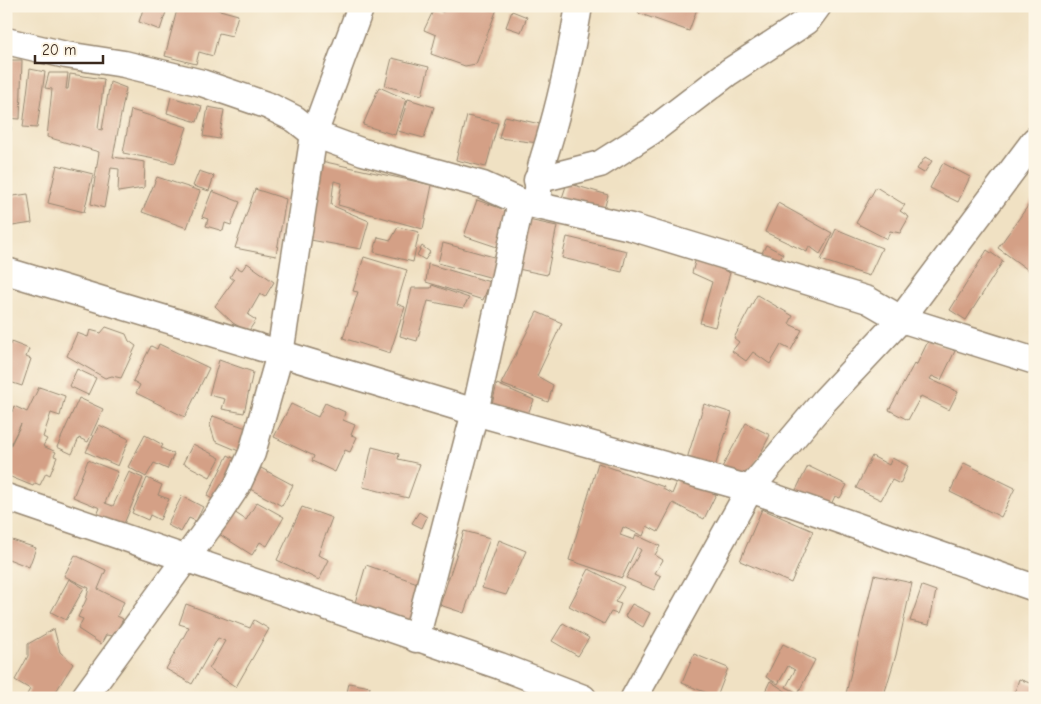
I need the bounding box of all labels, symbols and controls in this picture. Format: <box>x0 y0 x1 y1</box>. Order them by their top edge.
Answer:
scale bar <box>35 32 102 64</box>
text: 20 m <box>42 41 76 59</box>

